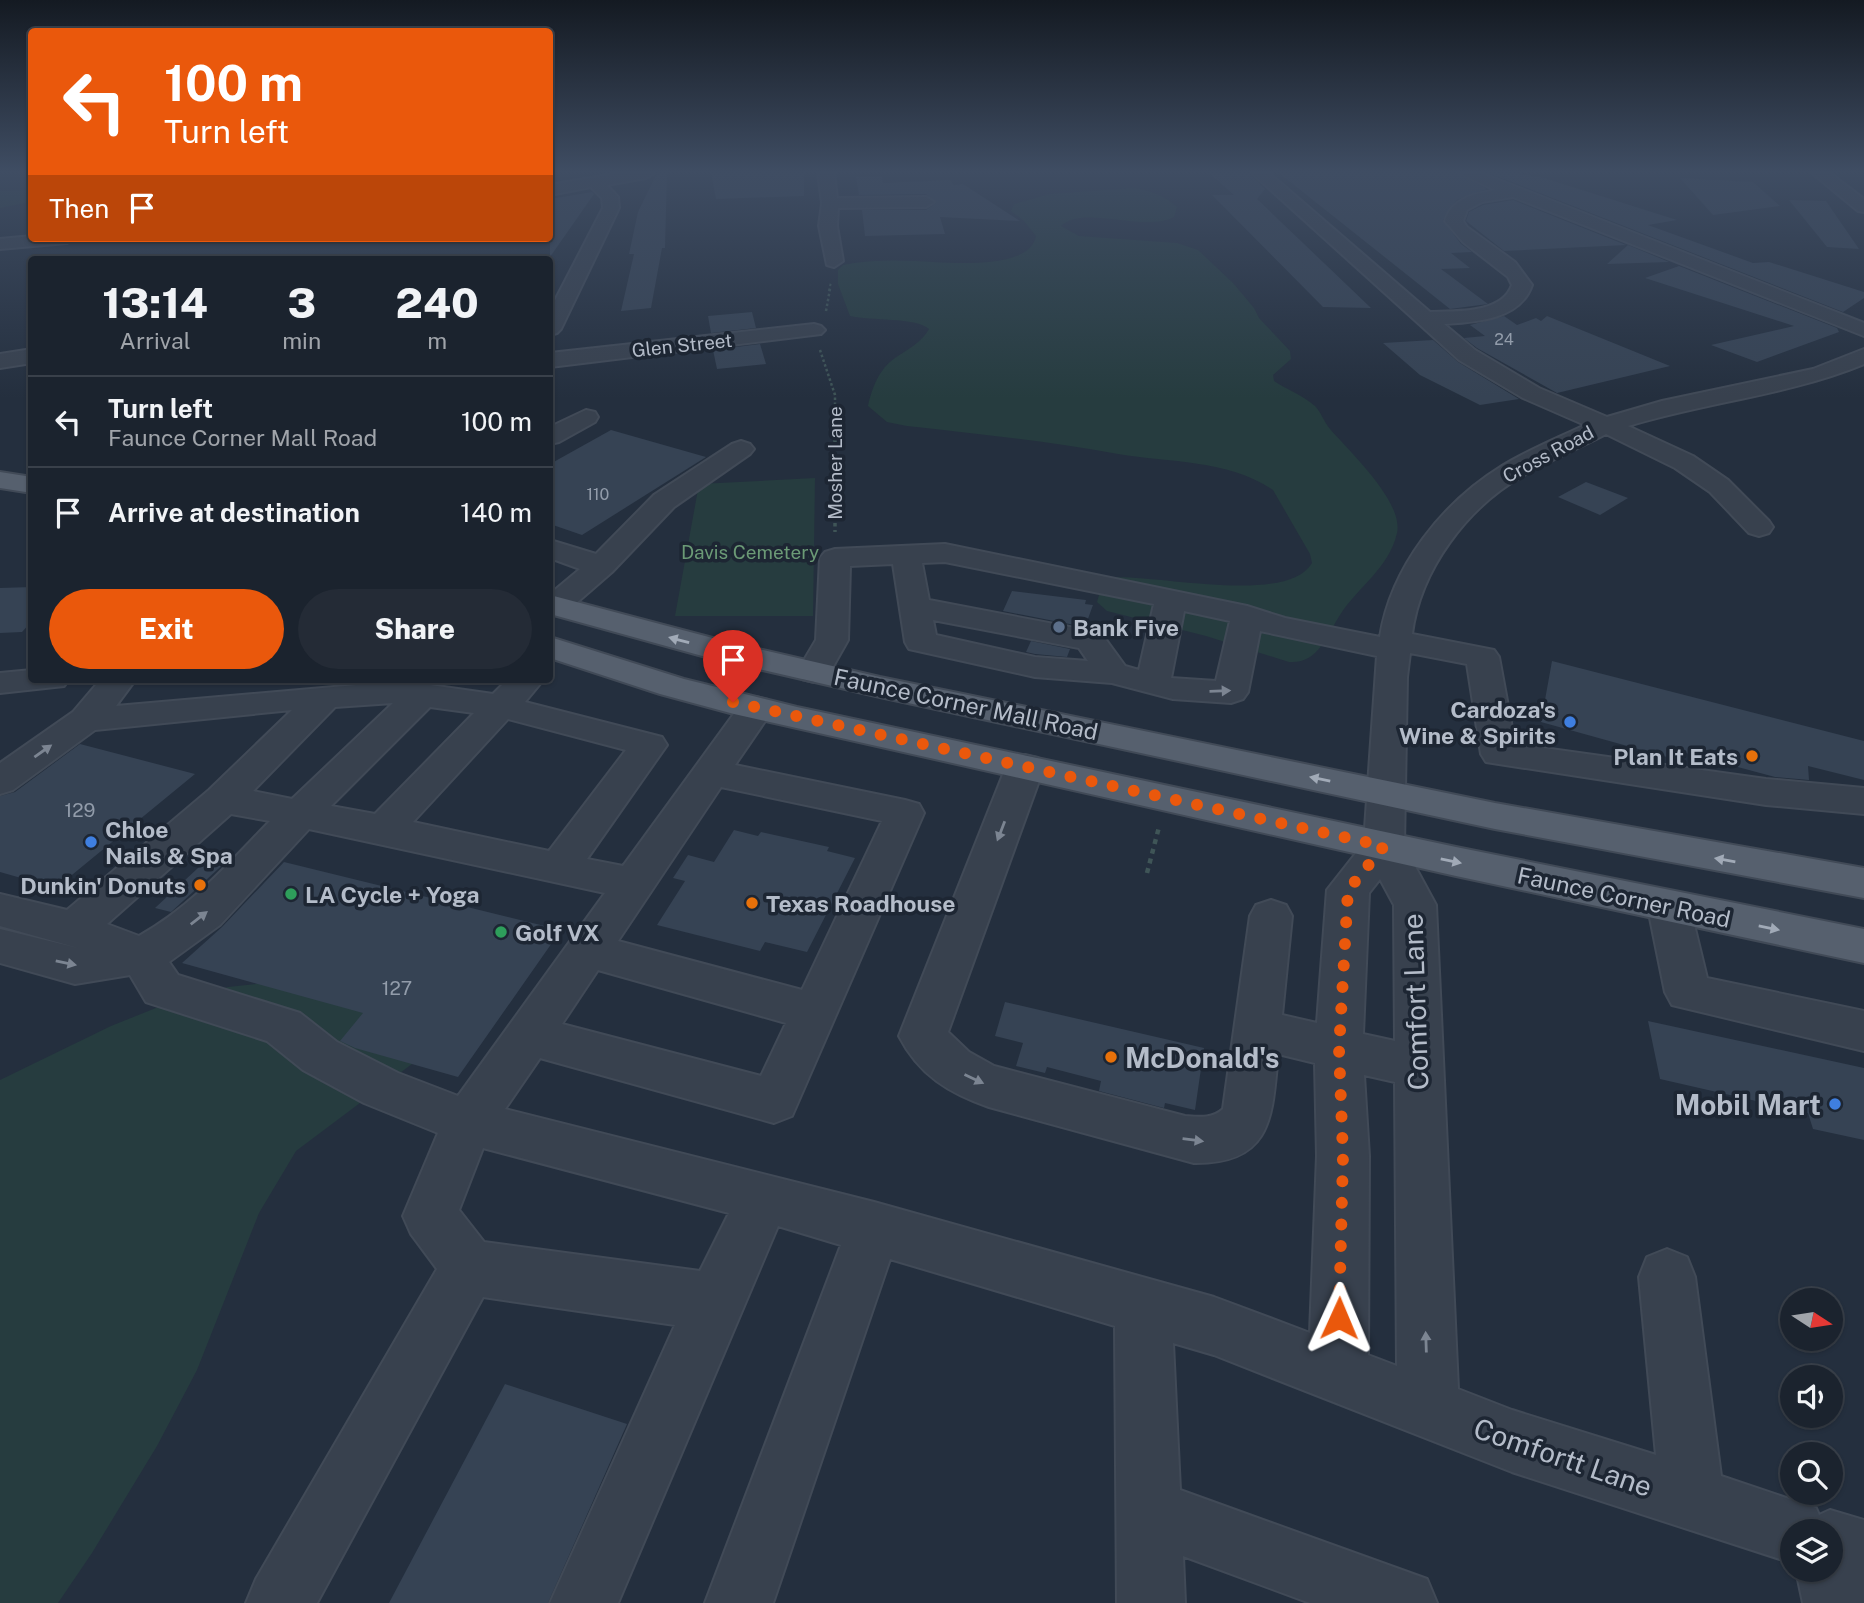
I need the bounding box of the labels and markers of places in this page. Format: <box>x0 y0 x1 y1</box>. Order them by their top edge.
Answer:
place label: Bank Five <box>1073 614 1179 641</box>
marker: Bank Five <box>1051 619 1067 635</box>
pin <box>703 630 763 702</box>
place label: Cardoza's Wine & Spirits <box>1399 696 1556 749</box>
marker: Cardoza's Wine & Spirits <box>1562 714 1578 730</box>
place label: Plan It Eats <box>1613 743 1738 770</box>
marker: Plan It Eats <box>1744 748 1760 764</box>
place label: Chloe Nails & Spa <box>105 816 233 869</box>
marker: Chloe Nails & Spa <box>83 834 99 850</box>
place label: Dunkin' Donuts <box>20 872 186 899</box>
marker: Dunkin' Donuts <box>192 877 208 893</box>
place label: LA Cycle + Yoga <box>305 881 480 908</box>
marker: LA Cycle + Yoga <box>283 886 299 902</box>
place label: Texas Roadhouse <box>766 890 956 917</box>
marker: Texas Roadhouse <box>744 895 760 911</box>
place label: Golf VX <box>515 919 600 946</box>
marker: Golf VX <box>493 924 509 940</box>
place label: McDonald's <box>1125 1041 1279 1074</box>
marker: McDonald's <box>1103 1049 1119 1065</box>
place label: Mobil Mart <box>1675 1088 1821 1121</box>
marker: Mobil Mart <box>1827 1096 1843 1112</box>

